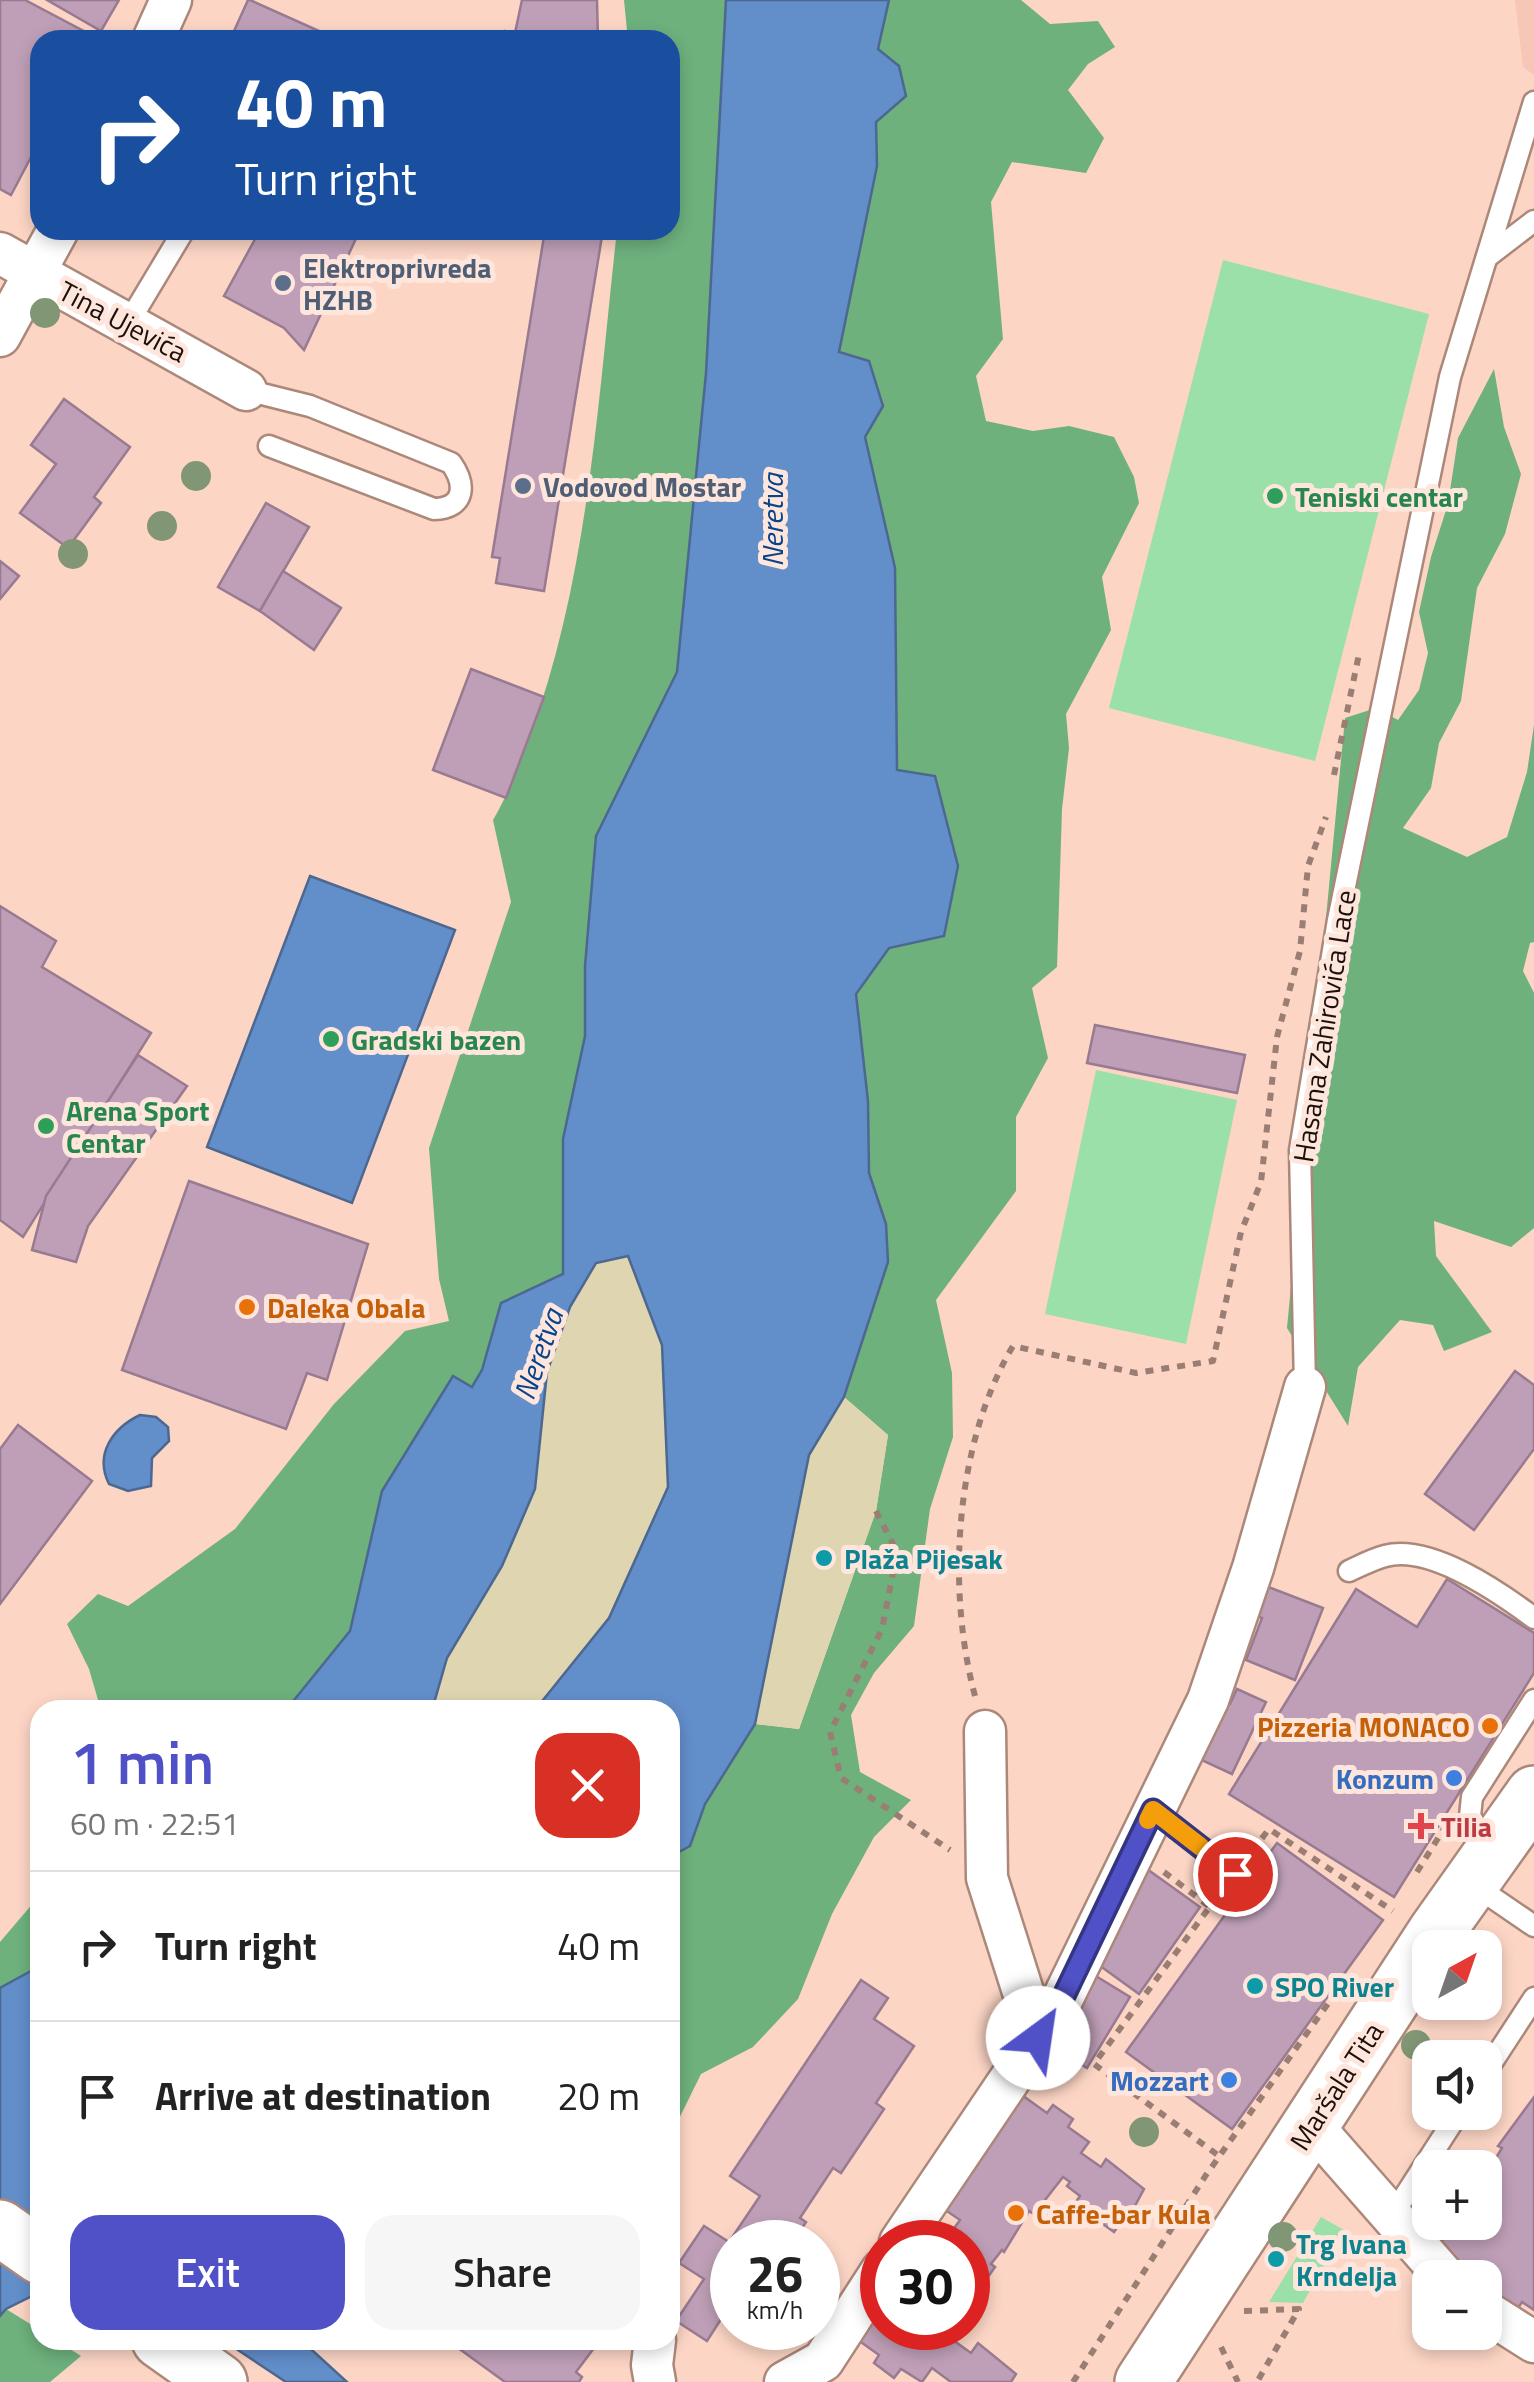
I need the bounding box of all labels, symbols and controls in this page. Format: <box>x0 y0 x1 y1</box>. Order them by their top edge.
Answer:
text: 40 m <box>235 48 388 154</box>
icon: right <box>70 70 200 200</box>
text: Turn right <box>235 144 417 212</box>
place label: Elektroprivreda HZHB <box>303 246 491 321</box>
street label: Tina Ujevića <box>51 269 195 373</box>
marker: Elektroprivreda HZHB <box>272 272 294 294</box>
place label: Vodovod Mostar <box>543 465 741 508</box>
water label: Neretva <box>749 471 795 567</box>
marker: Vodovod Mostar <box>512 475 534 497</box>
place label: Teniski centar <box>1295 475 1463 518</box>
marker: Teniski centar <box>1264 485 1286 507</box>
street label: Hasana Zahirovića Lace <box>1281 887 1367 1165</box>
place label: Gradski bazen <box>351 1018 521 1061</box>
marker: Gradski bazen <box>320 1028 342 1050</box>
place label: Arena Sport Centar <box>66 1089 209 1164</box>
marker: Arena Sport Centar <box>35 1115 57 1137</box>
place label: Daleka Obala <box>267 1286 426 1329</box>
marker: Daleka Obala <box>236 1296 258 1318</box>
water label: Neretva <box>501 1300 576 1406</box>
place label: Plaža Pijesak <box>844 1537 1003 1580</box>
marker: Plaža Pijesak <box>813 1547 835 1569</box>
place label: Pizzeria MONACO <box>1257 1705 1470 1748</box>
marker: Pizzeria MONACO <box>1479 1715 1501 1737</box>
text: 1 min <box>70 1716 214 1807</box>
button: close <box>535 1733 640 1838</box>
place label: Konzum <box>1336 1757 1434 1800</box>
marker: Konzum <box>1443 1767 1465 1789</box>
text: 60 m · 22:51 <box>70 1799 239 1847</box>
place label: Tilia <box>1441 1805 1492 1848</box>
marker: Tilia <box>1410 1815 1432 1837</box>
pin <box>1193 1832 1278 1917</box>
icon: arrive <box>1208 1847 1263 1902</box>
text: Turn right <box>155 1917 317 1975</box>
text: 40 m <box>557 1917 640 1975</box>
icon: right <box>70 1919 125 1974</box>
north arrow <box>1412 1930 1502 2020</box>
map controls <box>1412 1930 1502 2350</box>
place label: SPO River <box>1275 1965 1394 2008</box>
marker: SPO River <box>1244 1975 1266 1997</box>
position arrow <box>986 1986 1090 2090</box>
street label: Maršala Tita <box>1278 2013 1394 2159</box>
button: sound <box>1412 2040 1502 2130</box>
place label: Mozzart <box>1110 2059 1209 2102</box>
text: Arrive at destination <box>155 2067 491 2125</box>
text: 20 m <box>557 2067 640 2125</box>
icon: arrive <box>70 2069 125 2124</box>
marker: Mozzart <box>1218 2069 1240 2091</box>
button: + <box>1412 2150 1502 2240</box>
place label: Caffe-bar Kula <box>1036 2192 1211 2235</box>
marker: Caffe-bar Kula <box>1005 2202 1027 2224</box>
button: Exit <box>70 2215 345 2330</box>
button: Share <box>365 2215 640 2330</box>
speed limit sign: 30 <box>860 2220 990 2350</box>
place label: Trg Ivana Krndelja <box>1296 2222 1407 2297</box>
text: 26 <box>747 2235 803 2311</box>
marker: Trg Ivana Krndelja <box>1265 2248 1287 2270</box>
button: − <box>1412 2260 1502 2350</box>
text: km/h <box>747 2291 803 2329</box>

